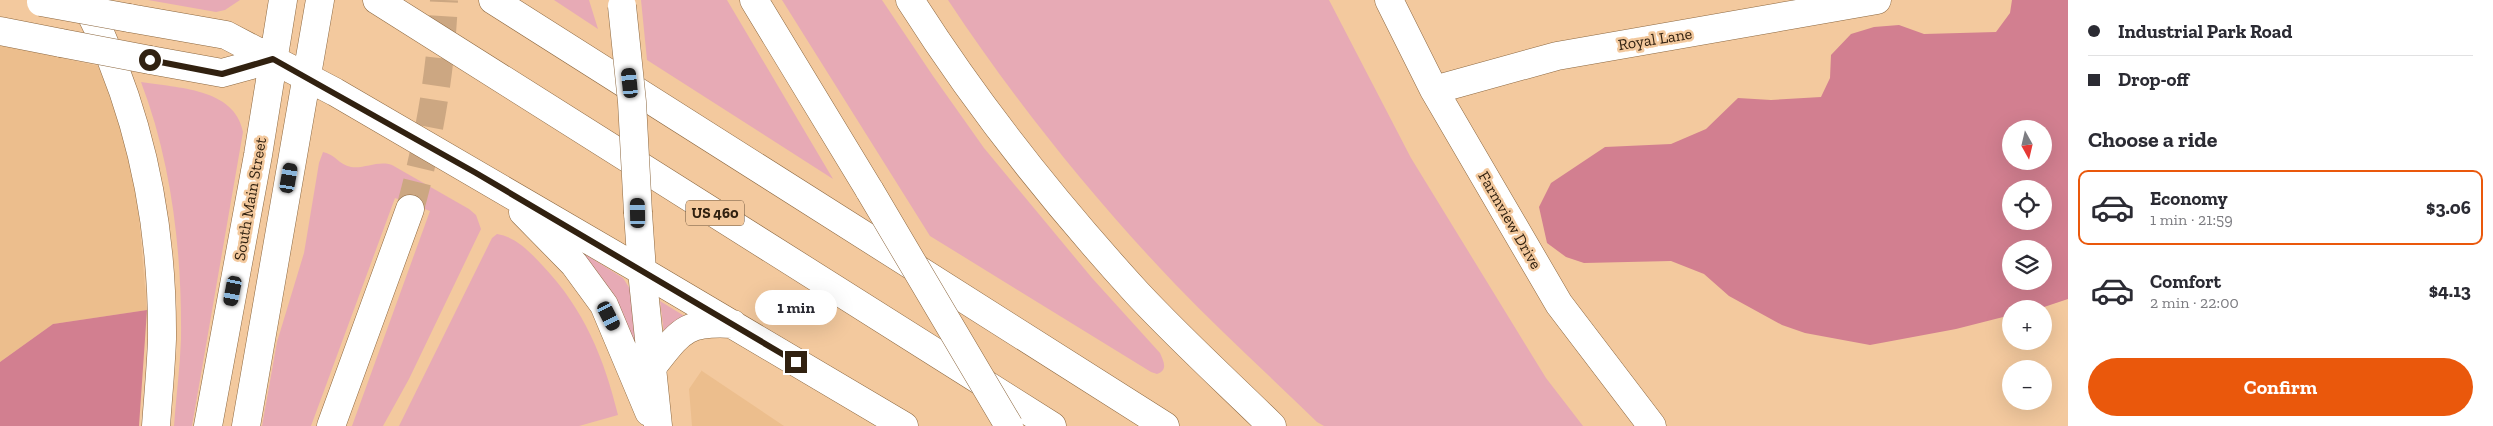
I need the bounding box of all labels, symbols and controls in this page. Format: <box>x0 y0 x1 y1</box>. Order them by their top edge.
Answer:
text: Industrial Park Road <box>2118 20 2292 43</box>
street label: Royal Lane <box>1617 24 1693 54</box>
route start <box>139 49 161 71</box>
car <box>620 67 639 99</box>
text: Drop-off <box>2118 68 2189 91</box>
north arrow <box>2002 120 2052 170</box>
map controls <box>2002 120 2052 410</box>
text: Choose a ride <box>2088 126 2218 153</box>
street label: South Main Street <box>230 136 270 262</box>
car <box>279 162 298 194</box>
street label: Farmview Drive <box>1474 168 1546 272</box>
button: locate <box>2002 180 2052 230</box>
icon: car <box>2090 185 2135 230</box>
text: Economy <box>2150 187 2228 210</box>
text: $3.06 <box>2426 196 2471 219</box>
car <box>630 198 645 228</box>
road number: US 460 <box>686 200 744 226</box>
text: 1 min · 21:59 <box>2150 210 2233 229</box>
button: layers <box>2002 240 2052 290</box>
icon: car <box>2090 268 2135 313</box>
text: Comfort <box>2150 270 2221 293</box>
car <box>222 275 243 307</box>
text: $4.13 <box>2429 279 2471 302</box>
callout: 1 min <box>755 290 837 324</box>
text: 2 min · 22:00 <box>2150 293 2239 312</box>
text: 1 min <box>777 298 815 317</box>
car <box>595 299 622 333</box>
button: + <box>2002 300 2052 350</box>
route end <box>785 351 807 373</box>
button: Confirm <box>2088 358 2473 416</box>
button: − <box>2002 360 2052 410</box>

